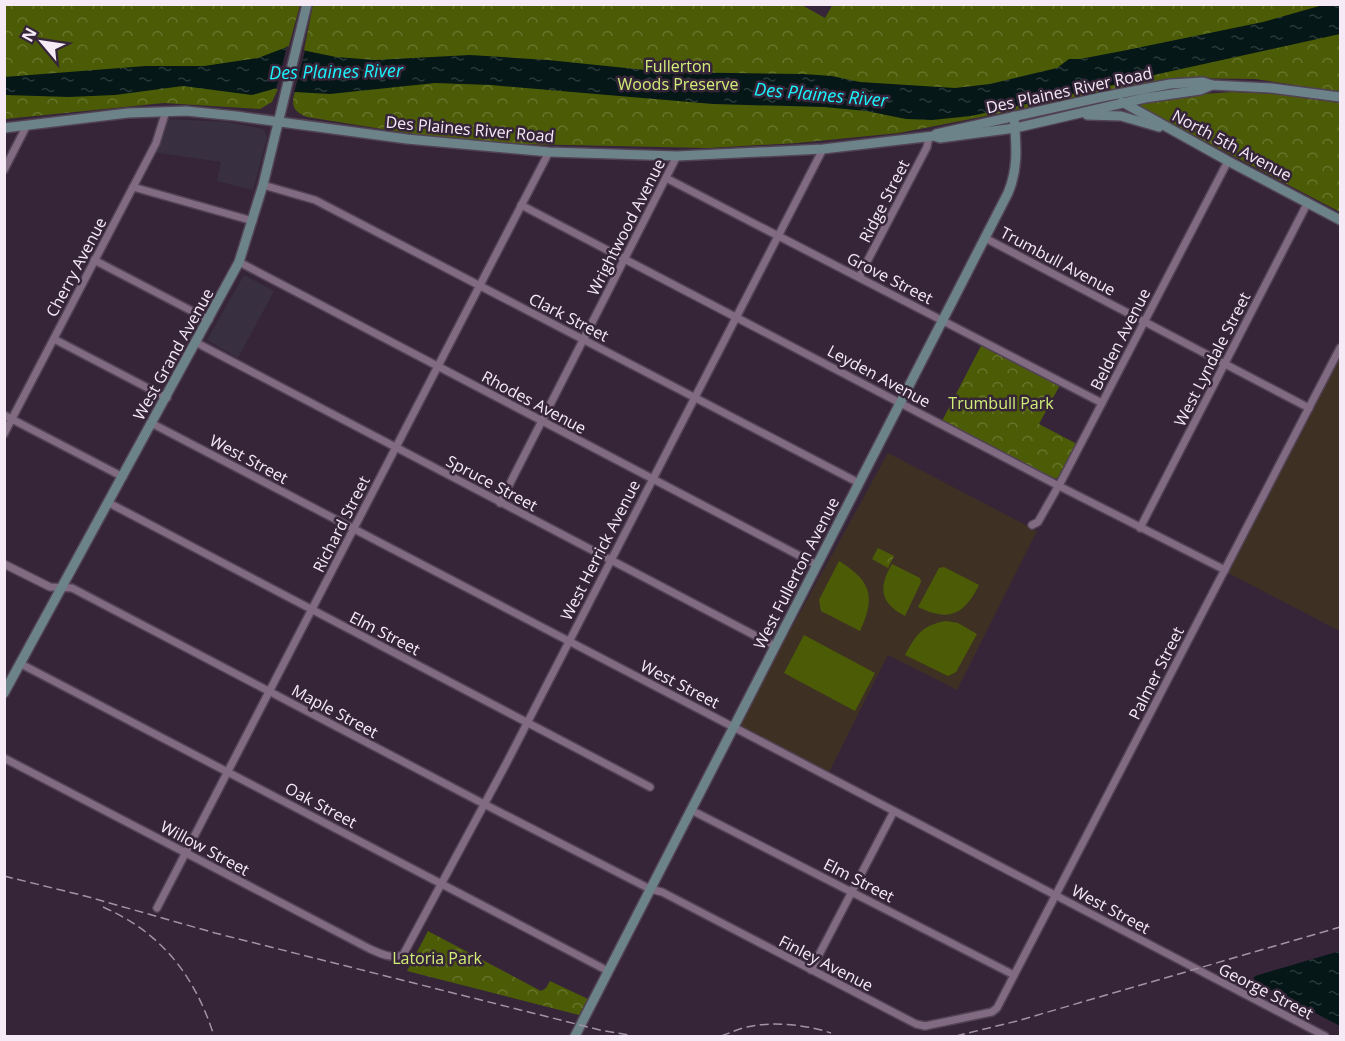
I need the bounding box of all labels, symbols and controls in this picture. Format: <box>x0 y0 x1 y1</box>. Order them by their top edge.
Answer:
north arrow <box>12 12 72 72</box>
text: N <box>16 24 42 46</box>
park label: Fullerton Woods Preserve <box>618 55 738 95</box>
water label: Des Plaines River <box>269 58 404 84</box>
street label: Des Plaines River Road <box>984 62 1154 118</box>
water label: Des Plaines River <box>753 76 890 112</box>
street label: North 5th Avenue <box>1168 104 1296 186</box>
street label: Des Plaines River Road <box>385 111 555 147</box>
street label: Wrightwood Avenue <box>582 155 670 299</box>
street label: Ridge Street <box>854 156 914 246</box>
street label: Cherry Avenue <box>41 213 112 321</box>
street label: Trumbull Avenue <box>997 221 1119 301</box>
street label: Grove Street <box>843 247 937 309</box>
street label: West Grand Avenue <box>128 284 218 424</box>
street label: Belden Avenue <box>1085 284 1155 394</box>
street label: Clark Street <box>525 287 613 347</box>
street label: West Lyndale Street <box>1169 288 1256 430</box>
street label: Leyden Avenue <box>824 340 934 412</box>
street label: Rhodes Avenue <box>478 365 590 439</box>
park label: Trumbull Park <box>948 392 1054 414</box>
street label: West Street <box>206 429 292 489</box>
street label: Spruce Street <box>443 450 542 516</box>
street label: Richard Street <box>307 472 375 576</box>
street label: West Herrick Avenue <box>555 476 645 624</box>
street label: West Fullerton Avenue <box>748 493 844 653</box>
street label: Elm Street <box>346 606 424 660</box>
street label: Palmer Street <box>1123 622 1189 723</box>
street label: West Street <box>637 655 724 713</box>
street label: Maple Street <box>288 679 382 743</box>
street label: Oak Street <box>281 777 361 833</box>
street label: Willow Street <box>157 815 254 881</box>
street label: Elm Street <box>820 853 898 907</box>
street label: West Street <box>1068 879 1154 939</box>
street label: Finley Avenue <box>775 930 877 996</box>
park label: Latoria Park <box>392 947 482 969</box>
street label: George Street <box>1215 958 1317 1024</box>

